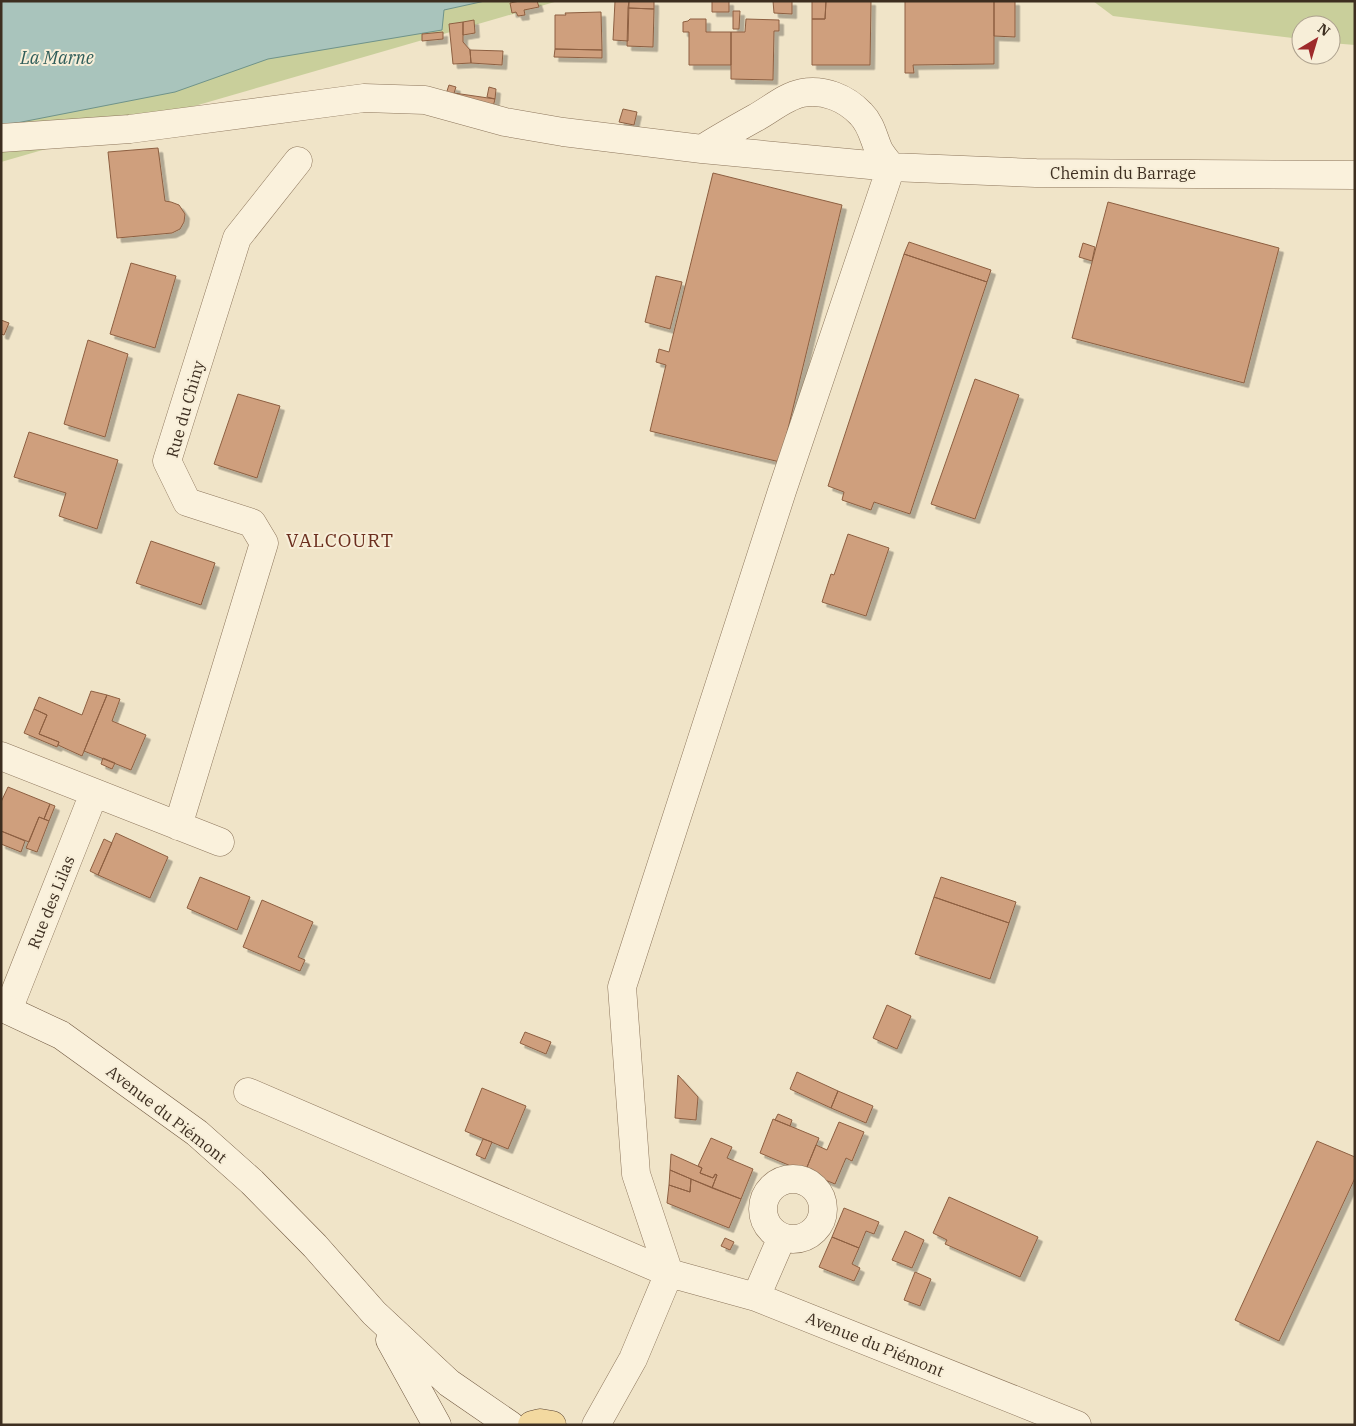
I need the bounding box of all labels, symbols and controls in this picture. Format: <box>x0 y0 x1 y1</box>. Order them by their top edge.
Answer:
north arrow <box>1291 15 1341 65</box>
text: N <box>1314 19 1334 40</box>
water label: La Marne <box>19 46 94 69</box>
street label: Chemin du Barrage <box>1050 163 1196 183</box>
street label: Rue du Chiny <box>162 358 209 460</box>
district label: VALCOURT <box>286 528 394 552</box>
street label: Rue des Lilas <box>23 853 79 951</box>
street label: Avenue du Piémont <box>103 1061 231 1167</box>
street label: Avenue du Piémont <box>803 1307 947 1381</box>

